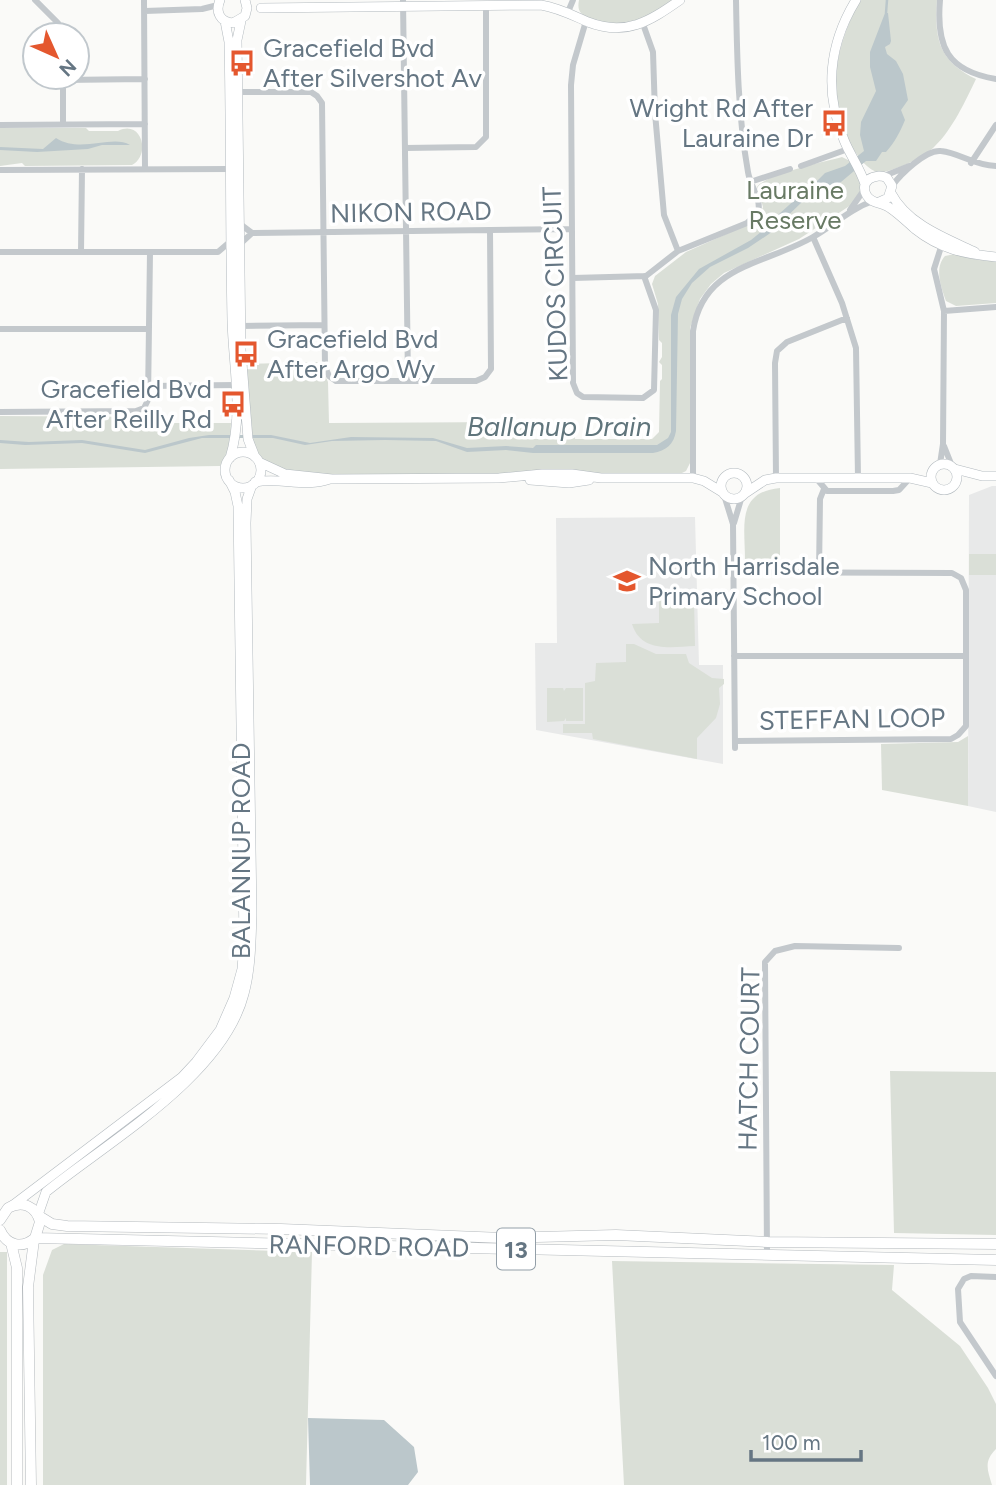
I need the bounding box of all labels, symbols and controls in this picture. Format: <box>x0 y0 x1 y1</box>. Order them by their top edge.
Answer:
north arrow <box>21 21 91 91</box>
place label: Gracefield Bvd After Silvershot Av <box>263 32 483 94</box>
bus stop icon: Gracefield Bvd After Silvershot Av <box>227 48 257 78</box>
text: N <box>54 54 81 81</box>
place label: Wright Rd After Lauraine Dr <box>629 92 813 154</box>
bus stop icon: Wright Rd After Lauraine Dr <box>819 108 849 138</box>
park label: Lauraine Reserve <box>746 174 844 236</box>
street label: KUDOS CIRCUIT <box>536 185 574 382</box>
street label: NIKON ROAD <box>330 195 492 229</box>
place label: Gracefield Bvd After Argo Wy <box>267 323 439 385</box>
bus stop icon: Gracefield Bvd After Argo Wy <box>231 339 261 369</box>
place label: Gracefield Bvd After Reilly Rd <box>40 373 212 435</box>
bus stop icon: Gracefield Bvd After Reilly Rd <box>218 389 248 419</box>
water label: Ballanup Drain <box>467 409 651 443</box>
place label: North Harrisdale Primary School <box>648 550 840 612</box>
school or university icon: North Harrisdale Primary School <box>612 566 642 596</box>
street label: STEFFAN LOOP <box>758 701 946 737</box>
street label: BALANNUP ROAD <box>225 743 257 959</box>
street label: HATCH COURT <box>731 966 767 1151</box>
street label: RANFORD ROAD <box>268 1228 470 1264</box>
road number: 13 <box>497 1228 535 1269</box>
scale bar <box>751 1418 861 1462</box>
text: 100 m <box>762 1430 821 1455</box>

